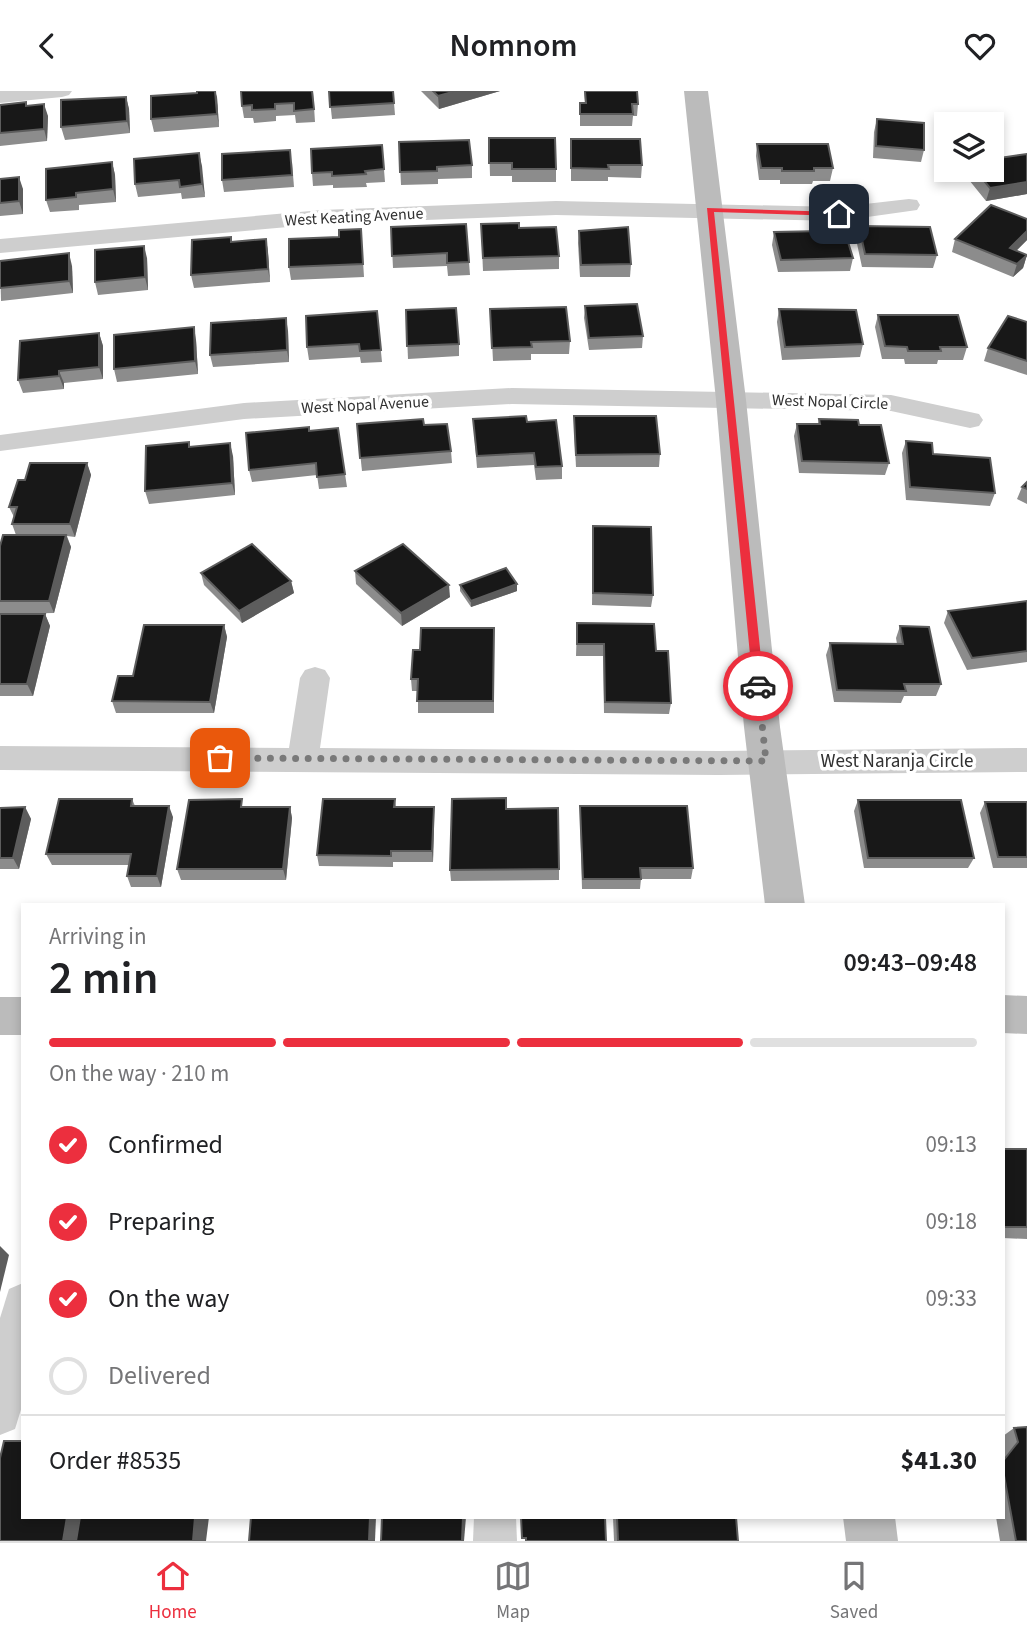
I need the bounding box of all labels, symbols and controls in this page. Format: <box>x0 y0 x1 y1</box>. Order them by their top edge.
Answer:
text: Nomnom <box>449 23 578 69</box>
icon: back <box>28 27 66 65</box>
icon: heart <box>961 27 999 65</box>
map controls <box>934 112 1004 182</box>
button: layers <box>934 112 1004 182</box>
pin <box>809 184 869 244</box>
icon: home <box>820 195 858 233</box>
street label: West Keating Avenue <box>284 202 424 232</box>
street label: West Nopal Circle <box>771 389 889 415</box>
street label: West Nopal Avenue <box>301 391 429 419</box>
courier <box>723 651 793 721</box>
icon: car <box>739 667 777 705</box>
pin <box>190 728 250 788</box>
icon: bag <box>201 739 239 777</box>
street label: West Naranja Circle <box>820 748 974 775</box>
text: Arriving in <box>49 920 147 953</box>
text: 09:43–09:48 <box>844 944 977 981</box>
text: 2 min <box>49 946 158 1011</box>
text: On the way · 210 m <box>49 1057 229 1090</box>
icon: check <box>49 1126 87 1164</box>
text: Confirmed <box>108 1126 223 1163</box>
text: 09:13 <box>926 1128 977 1161</box>
icon: check <box>49 1203 87 1241</box>
text: Preparing <box>108 1203 214 1240</box>
text: 09:18 <box>926 1205 977 1238</box>
icon: check <box>49 1280 87 1318</box>
text: On the way <box>108 1280 229 1317</box>
text: 09:33 <box>926 1282 977 1315</box>
text: Delivered <box>108 1357 211 1394</box>
text: Order #8535 <box>49 1442 181 1479</box>
text: $41.30 <box>901 1442 977 1479</box>
tab: Home <box>149 1557 197 1626</box>
tab: Map <box>494 1557 532 1626</box>
tab: Saved <box>830 1557 878 1626</box>

